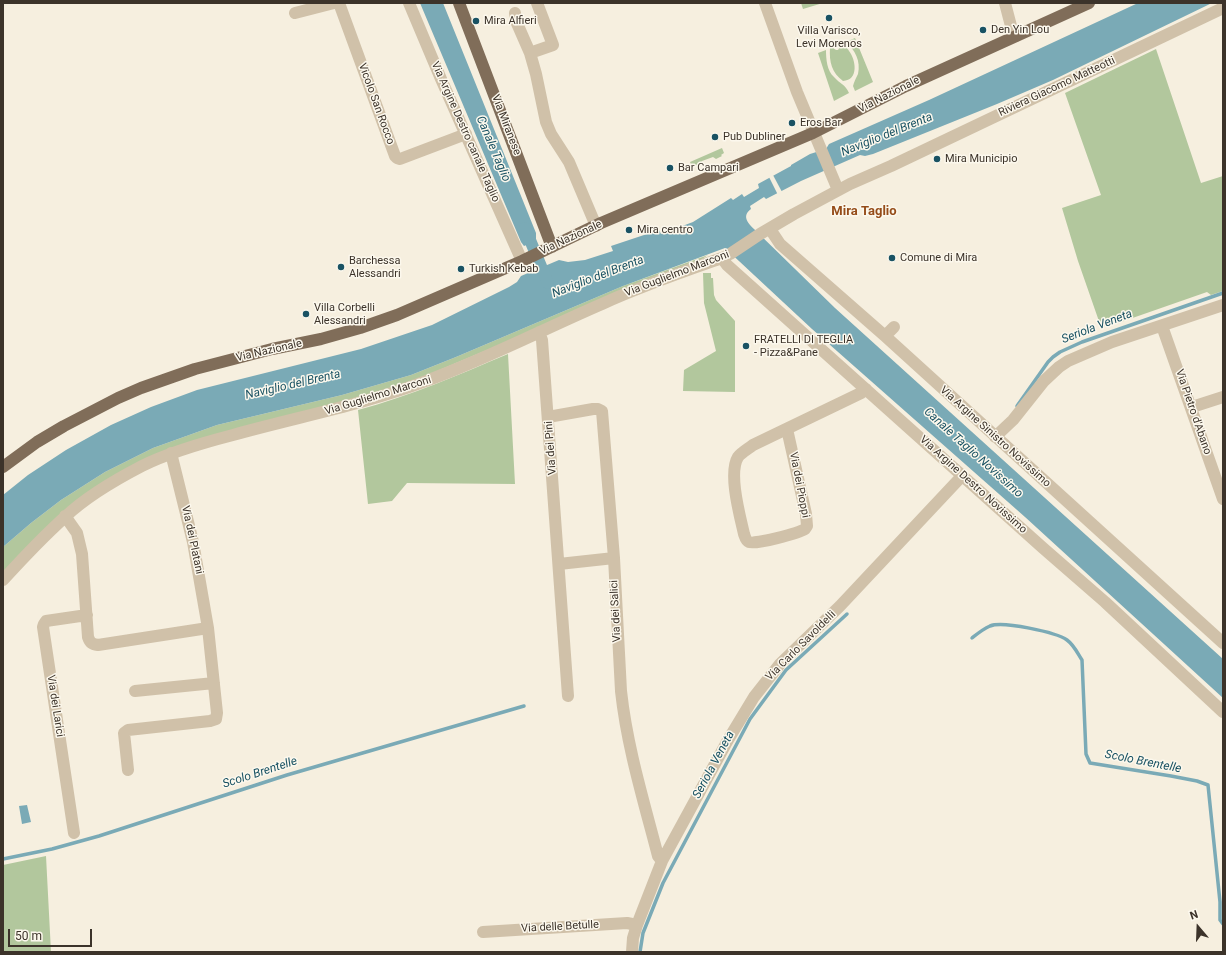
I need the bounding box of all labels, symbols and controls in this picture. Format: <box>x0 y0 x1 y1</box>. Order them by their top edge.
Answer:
marker: Villa Varisco, Levi Morenos <box>824 13 834 23</box>
place label: Mira Alfieri <box>484 14 537 28</box>
marker: Mira Alfieri <box>471 16 481 26</box>
place label: Den Yin Lou <box>991 23 1049 37</box>
place label: Villa Varisco, Levi Morenos <box>796 24 862 50</box>
marker: Den Yin Lou <box>978 25 988 35</box>
street label: Riviera Giacomo Matteotti <box>997 54 1117 120</box>
street label: Via Argine Destro canale Taglio <box>428 60 502 204</box>
street label: Vicolo San Rocco <box>355 62 397 146</box>
street label: Via Nazionale <box>856 74 922 116</box>
street label: Via Miranese <box>488 93 524 157</box>
water label: Naviglio del Brenta <box>839 110 935 160</box>
water label: Canale Taglio <box>473 114 513 184</box>
place label: Eros Bar <box>800 116 841 130</box>
marker: Eros Bar <box>787 118 797 128</box>
place label: Pub Dubliner <box>723 130 785 144</box>
marker: Pub Dubliner <box>710 132 720 142</box>
place label: Mira Municipio <box>945 152 1017 166</box>
marker: Mira Municipio <box>932 154 942 164</box>
place label: Bar Campari <box>678 161 739 175</box>
marker: Bar Campari <box>665 163 675 173</box>
district label: Mira Taglio <box>831 204 897 220</box>
street label: Via Nazionale <box>538 218 604 258</box>
place label: Mira centro <box>637 223 693 237</box>
marker: Mira centro <box>624 225 634 235</box>
street label: Via Guglielmo Marconi <box>623 248 731 300</box>
place label: Comune di Mira <box>900 251 977 265</box>
water label: Naviglio del Brenta <box>550 253 646 301</box>
marker: Comune di Mira <box>887 253 897 263</box>
place label: Barchessa Alessandri <box>349 254 401 280</box>
marker: Barchessa Alessandri <box>336 262 346 272</box>
place label: Turkish Kebab <box>469 262 538 276</box>
marker: Turkish Kebab <box>456 264 466 274</box>
place label: Villa Corbelli Alessandri <box>314 301 375 327</box>
water label: Seriola Veneta <box>1060 307 1134 347</box>
marker: Villa Corbelli Alessandri <box>301 309 311 319</box>
place label: FRATELLI DI TEGLIA - Pizza&Pane <box>754 333 853 359</box>
street label: Via Nazionale <box>235 337 303 365</box>
marker: FRATELLI DI TEGLIA - Pizza&Pane <box>741 341 751 351</box>
water label: Naviglio del Brenta <box>244 367 342 403</box>
street label: Via Pietro d'Abano <box>1172 368 1214 456</box>
street label: Via Guglielmo Marconi <box>323 374 433 418</box>
street label: Via Argine Sinistro Novissimo <box>937 384 1053 490</box>
water label: Canale Taglio Novissimo <box>921 405 1025 501</box>
street label: Via dei Pini <box>543 421 559 475</box>
street label: Via Argine Destro Novissimo <box>917 433 1029 537</box>
street label: Via dei Pioppi <box>786 451 812 519</box>
street label: Via dei Platani <box>178 505 206 575</box>
street label: Via dei Salici <box>608 580 624 642</box>
street label: Via Carlo Savoldelli <box>763 608 839 684</box>
street label: Via dei Larici <box>44 674 66 738</box>
water label: Seriola Veneta <box>690 729 738 801</box>
water label: Scolo Brentelle <box>1104 748 1182 776</box>
water label: Scolo Brentelle <box>221 754 299 792</box>
north arrow <box>1178 907 1218 947</box>
text: N <box>1188 908 1200 923</box>
street label: Via delle Betulle <box>521 918 599 936</box>
scale bar <box>10 921 94 947</box>
text: 50 m <box>15 929 42 943</box>

